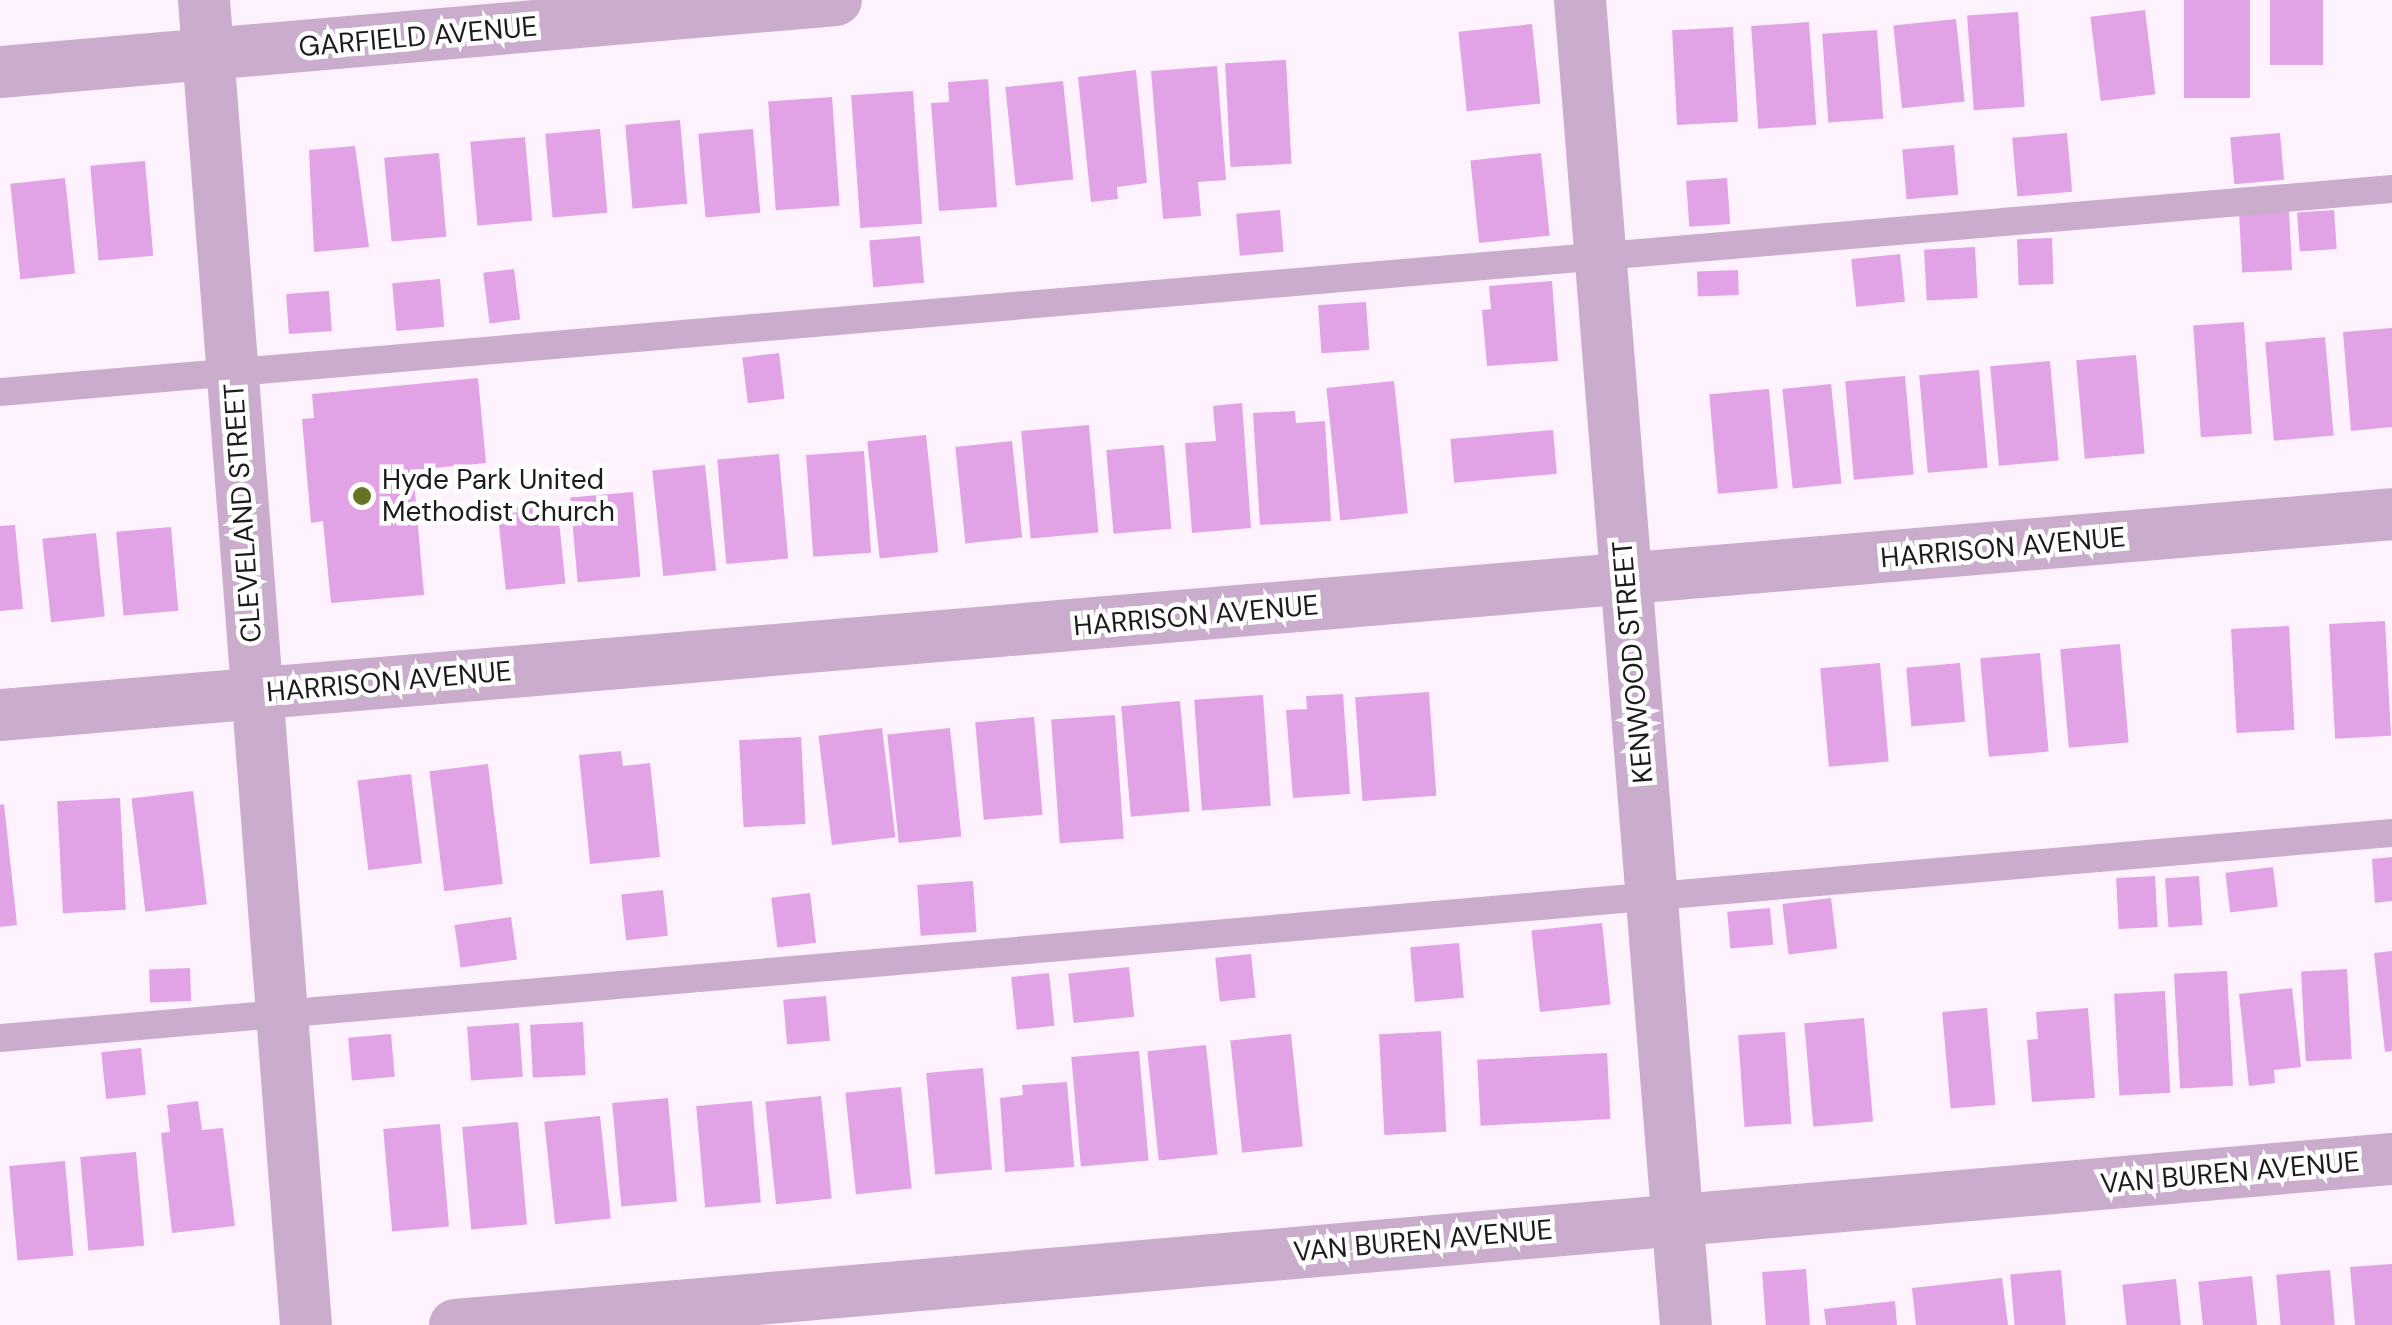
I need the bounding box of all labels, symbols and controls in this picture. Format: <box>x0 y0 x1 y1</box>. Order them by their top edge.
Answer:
street label: GARFIELD AVENUE <box>297 10 539 64</box>
street label: CLEVELAND STREET <box>217 382 269 644</box>
place label: Hyde Park United Methodist Church <box>382 463 615 529</box>
marker: Hyde Park United Methodist Church <box>351 485 373 507</box>
street label: HARRISON AVENUE <box>1879 521 2127 575</box>
street label: KENWOOD STREET <box>1606 539 1660 785</box>
street label: HARRISON AVENUE <box>1072 589 1320 643</box>
street label: HARRISON AVENUE <box>265 655 513 709</box>
street label: VAN BUREN AVENUE <box>2099 1145 2361 1201</box>
street label: VAN BUREN AVENUE <box>1292 1213 1554 1269</box>

